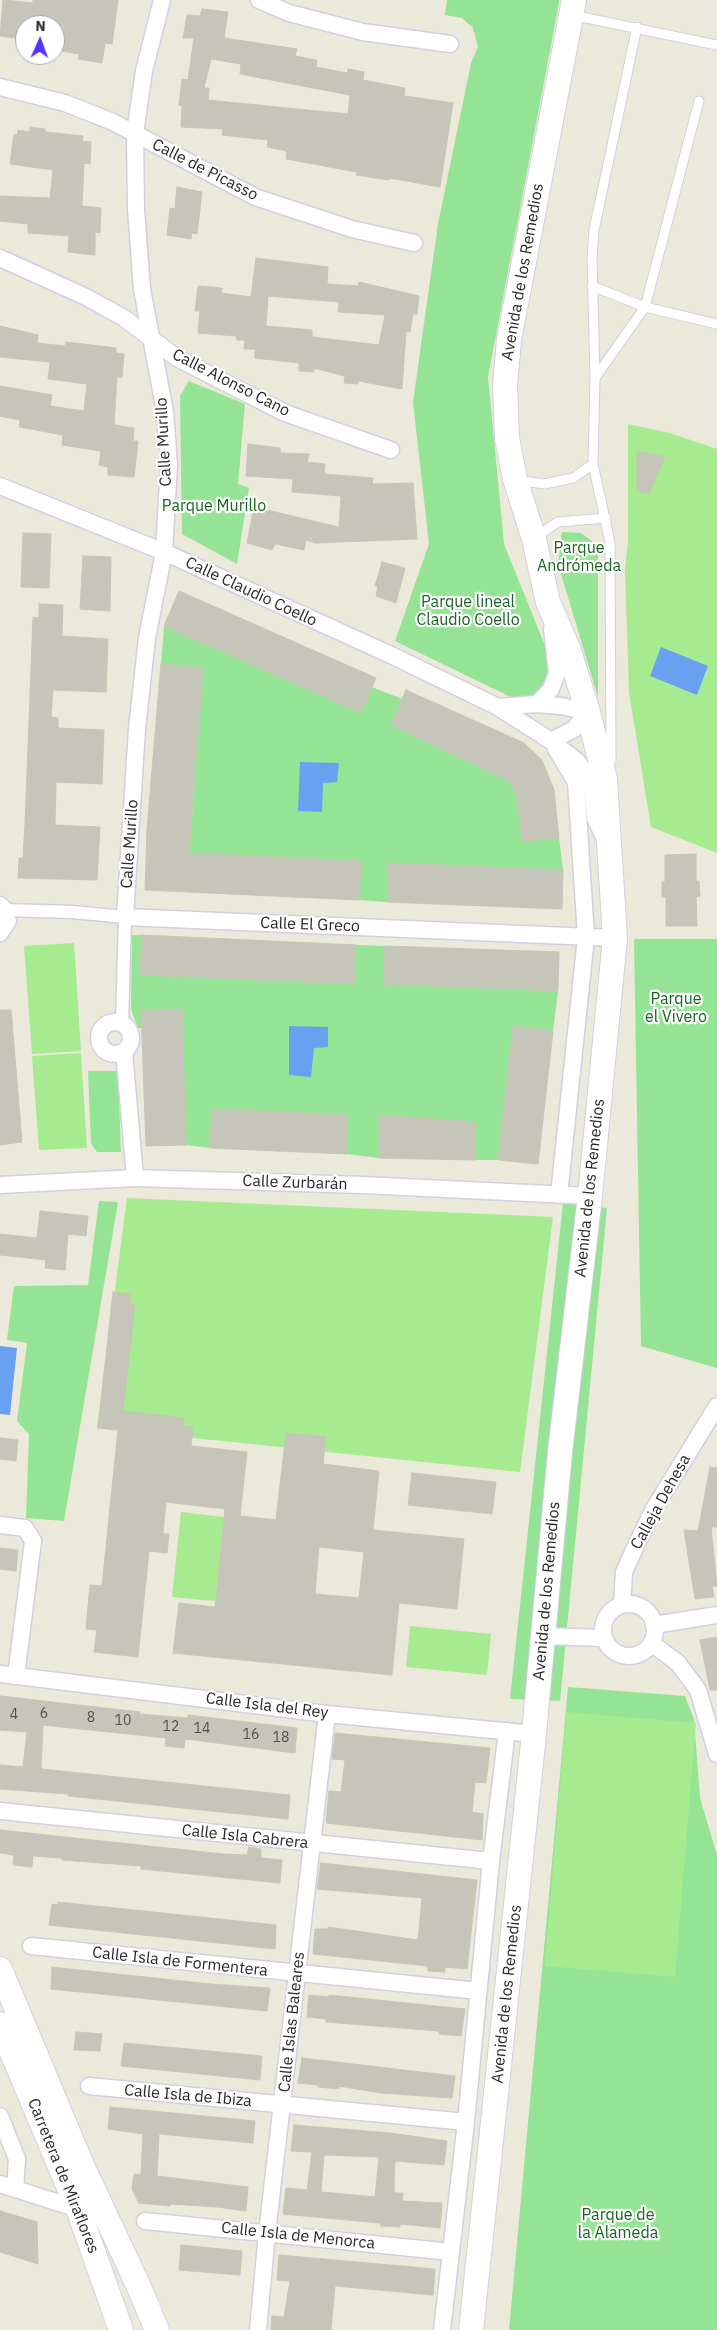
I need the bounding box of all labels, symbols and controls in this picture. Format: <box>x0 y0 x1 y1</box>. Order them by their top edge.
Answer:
north arrow <box>15 15 65 65</box>
text: N <box>35 17 46 35</box>
street label: Calle de Picasso <box>149 135 261 205</box>
street label: Avenida de los Remedios <box>498 182 548 362</box>
street label: Calle Alonso Cano <box>169 345 293 421</box>
street label: Calle Murillo <box>152 397 176 487</box>
park label: Parque Murillo <box>162 496 266 516</box>
park label: Parque Andrómeda <box>537 538 621 576</box>
street label: Calle Claudio Coello <box>182 553 320 631</box>
park label: Parque lineal Claudio Coello <box>416 592 520 630</box>
street label: Calle Murillo <box>117 799 143 889</box>
street label: Calle El Greco <box>260 914 360 936</box>
park label: Parque el Vivero <box>645 989 707 1027</box>
street label: Avenida de los Remedios <box>571 1098 609 1278</box>
street label: Calle Zurbarán <box>242 1172 348 1194</box>
street label: Calleja Dehesa <box>627 1451 695 1553</box>
street label: Avenida de los Remedios <box>530 1501 564 1681</box>
street label: Calle Isla del Rey <box>205 1689 329 1723</box>
house number: 6 <box>40 1706 48 1722</box>
house number: 4 <box>10 1707 18 1723</box>
house number: 8 <box>87 1710 95 1726</box>
house number: 10 <box>115 1713 131 1729</box>
house number: 12 <box>163 1719 179 1735</box>
house number: 14 <box>194 1721 210 1737</box>
house number: 16 <box>243 1727 259 1743</box>
house number: 18 <box>273 1730 289 1746</box>
street label: Calle Isla Cabrera <box>181 1821 309 1853</box>
street label: Avenida de los Remedios <box>488 1904 526 2084</box>
street label: Calle Isla de Formentera <box>91 1943 269 1981</box>
street label: Calle Islas Baleares <box>275 1951 309 2093</box>
street label: Calle Isla de Ibiza <box>123 2081 253 2111</box>
street label: Carretera de Miraflores <box>23 2096 103 2256</box>
park label: Parque de la Alameda <box>578 2205 658 2243</box>
street label: Calle Isla de Menorca <box>220 2218 376 2254</box>

